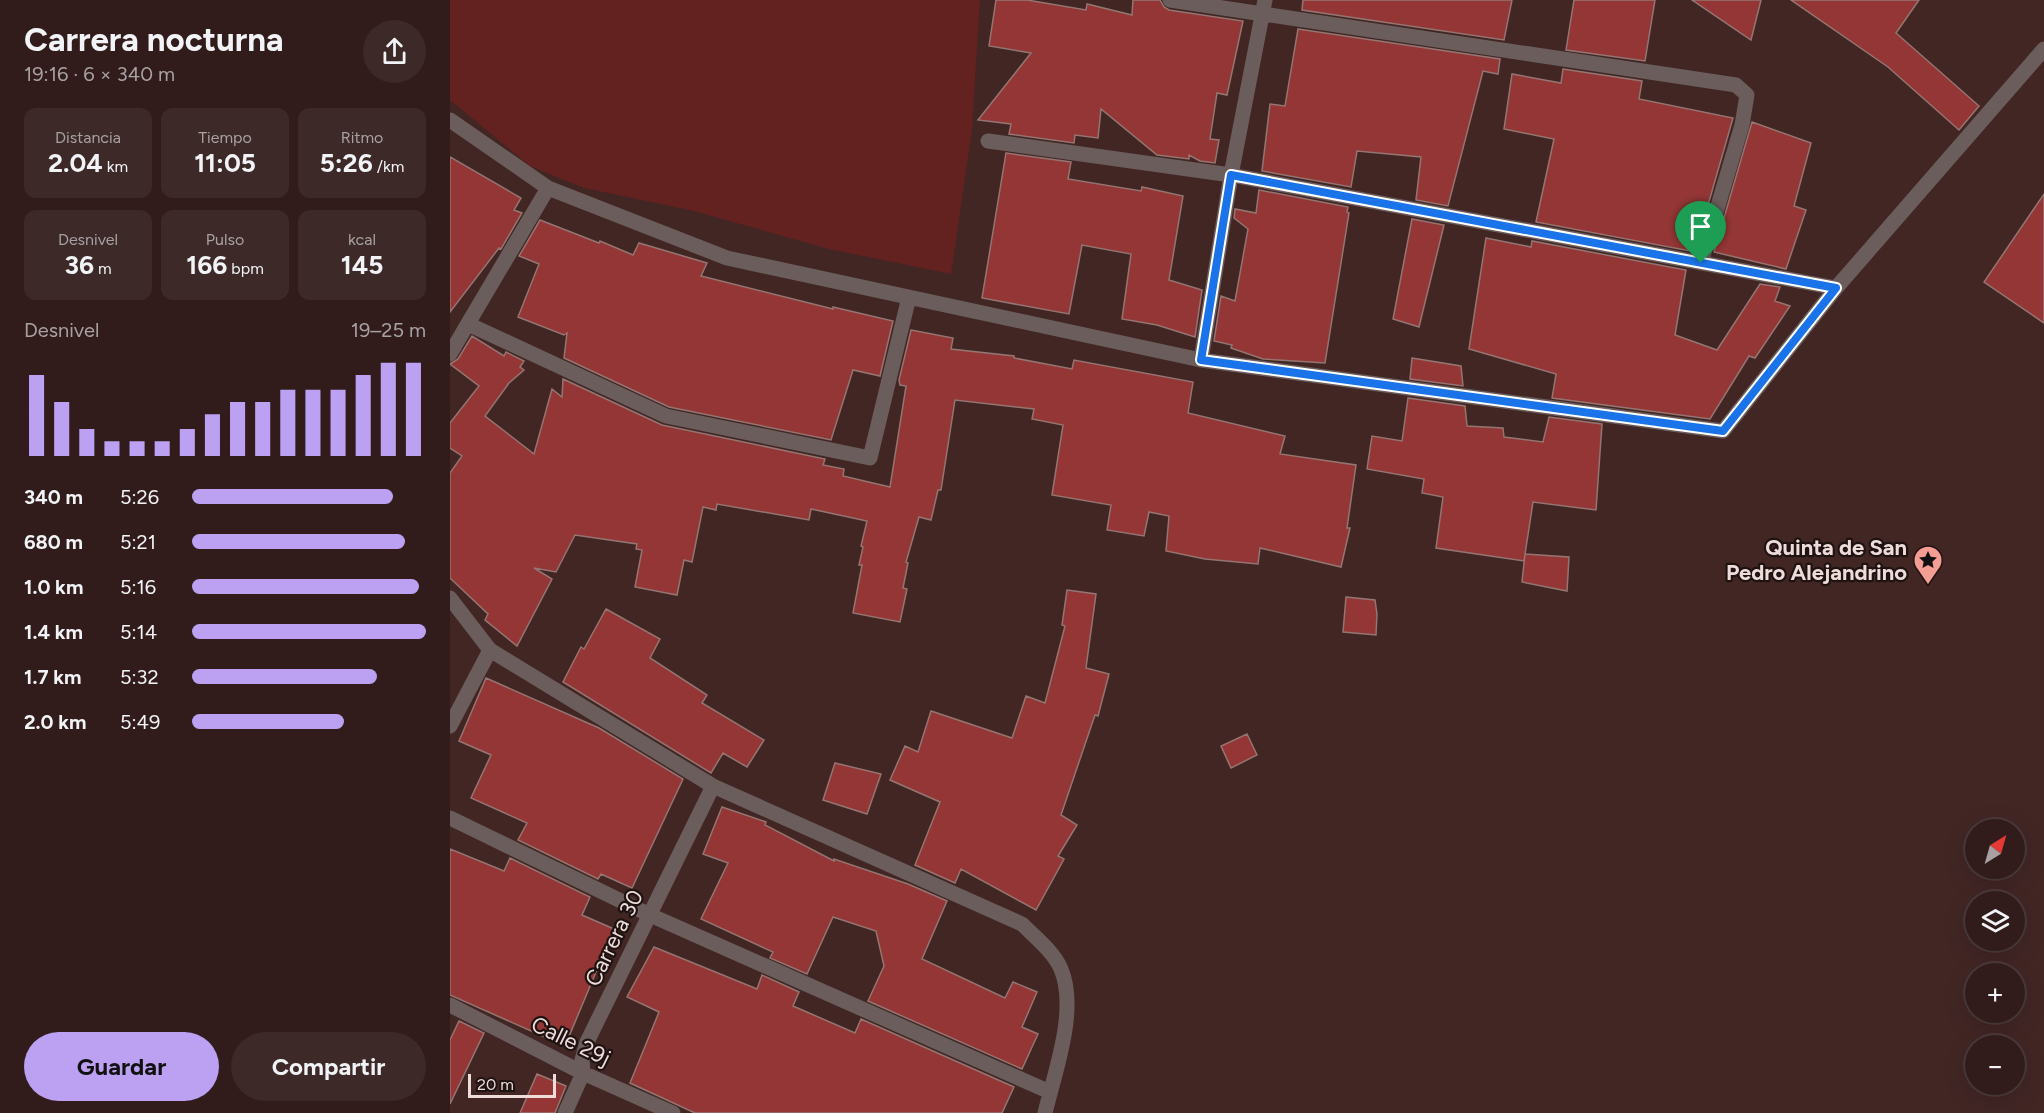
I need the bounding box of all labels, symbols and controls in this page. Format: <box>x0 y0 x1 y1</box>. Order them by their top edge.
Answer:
text: Carrera nocturna <box>24 20 284 59</box>
button: share <box>363 20 426 83</box>
text: 19:16 · 6 × 340 m <box>24 62 175 86</box>
text: Distancia <box>55 128 121 147</box>
text: Tiempo <box>198 128 252 147</box>
text: Ritmo <box>341 128 383 147</box>
text: 2.04 <box>48 147 103 179</box>
text: 11:05 <box>194 147 256 179</box>
text: 5:26 <box>320 147 373 179</box>
text: km <box>103 157 128 176</box>
text: /km <box>373 157 404 176</box>
pin <box>1675 201 1726 263</box>
icon: arrive <box>1684 210 1717 243</box>
text: Desnivel <box>58 230 118 249</box>
text: Pulso <box>206 230 244 249</box>
text: kcal <box>348 230 376 249</box>
text: 36 <box>64 249 94 281</box>
text: 166 <box>186 249 227 281</box>
text: 145 <box>341 249 383 281</box>
text: m <box>94 259 112 278</box>
text: bpm <box>227 259 264 278</box>
text: Desnivel <box>24 318 99 342</box>
text: 19–25 m <box>351 318 426 342</box>
text: 340 m <box>24 485 83 509</box>
text: 5:26 <box>120 485 159 509</box>
text: 680 m <box>24 530 83 554</box>
text: 5:21 <box>120 530 156 554</box>
place label: Quinta de San Pedro Alejandrino <box>1726 534 1907 586</box>
place icon: Quinta de San Pedro Alejandrino <box>1912 544 1944 586</box>
text: 1.0 km <box>24 575 83 599</box>
text: 5:16 <box>120 575 156 599</box>
text: 1.4 km <box>24 620 83 644</box>
text: 5:14 <box>120 620 157 644</box>
text: 1.7 km <box>24 665 81 689</box>
text: 5:32 <box>120 665 159 689</box>
text: 2.0 km <box>24 710 86 734</box>
text: 5:49 <box>120 710 160 734</box>
north arrow <box>1965 819 2025 879</box>
map controls <box>1965 819 2025 1095</box>
street label: Carrera 30 <box>579 885 649 991</box>
button: layers <box>1965 891 2025 951</box>
button: + <box>1965 963 2025 1023</box>
street label: Calle 29j <box>527 1010 615 1072</box>
button: Guardar <box>24 1032 219 1101</box>
button: Compartir <box>231 1032 426 1101</box>
button: − <box>1965 1035 2025 1095</box>
scale bar <box>468 1071 556 1098</box>
text: 20 m <box>477 1075 514 1094</box>

